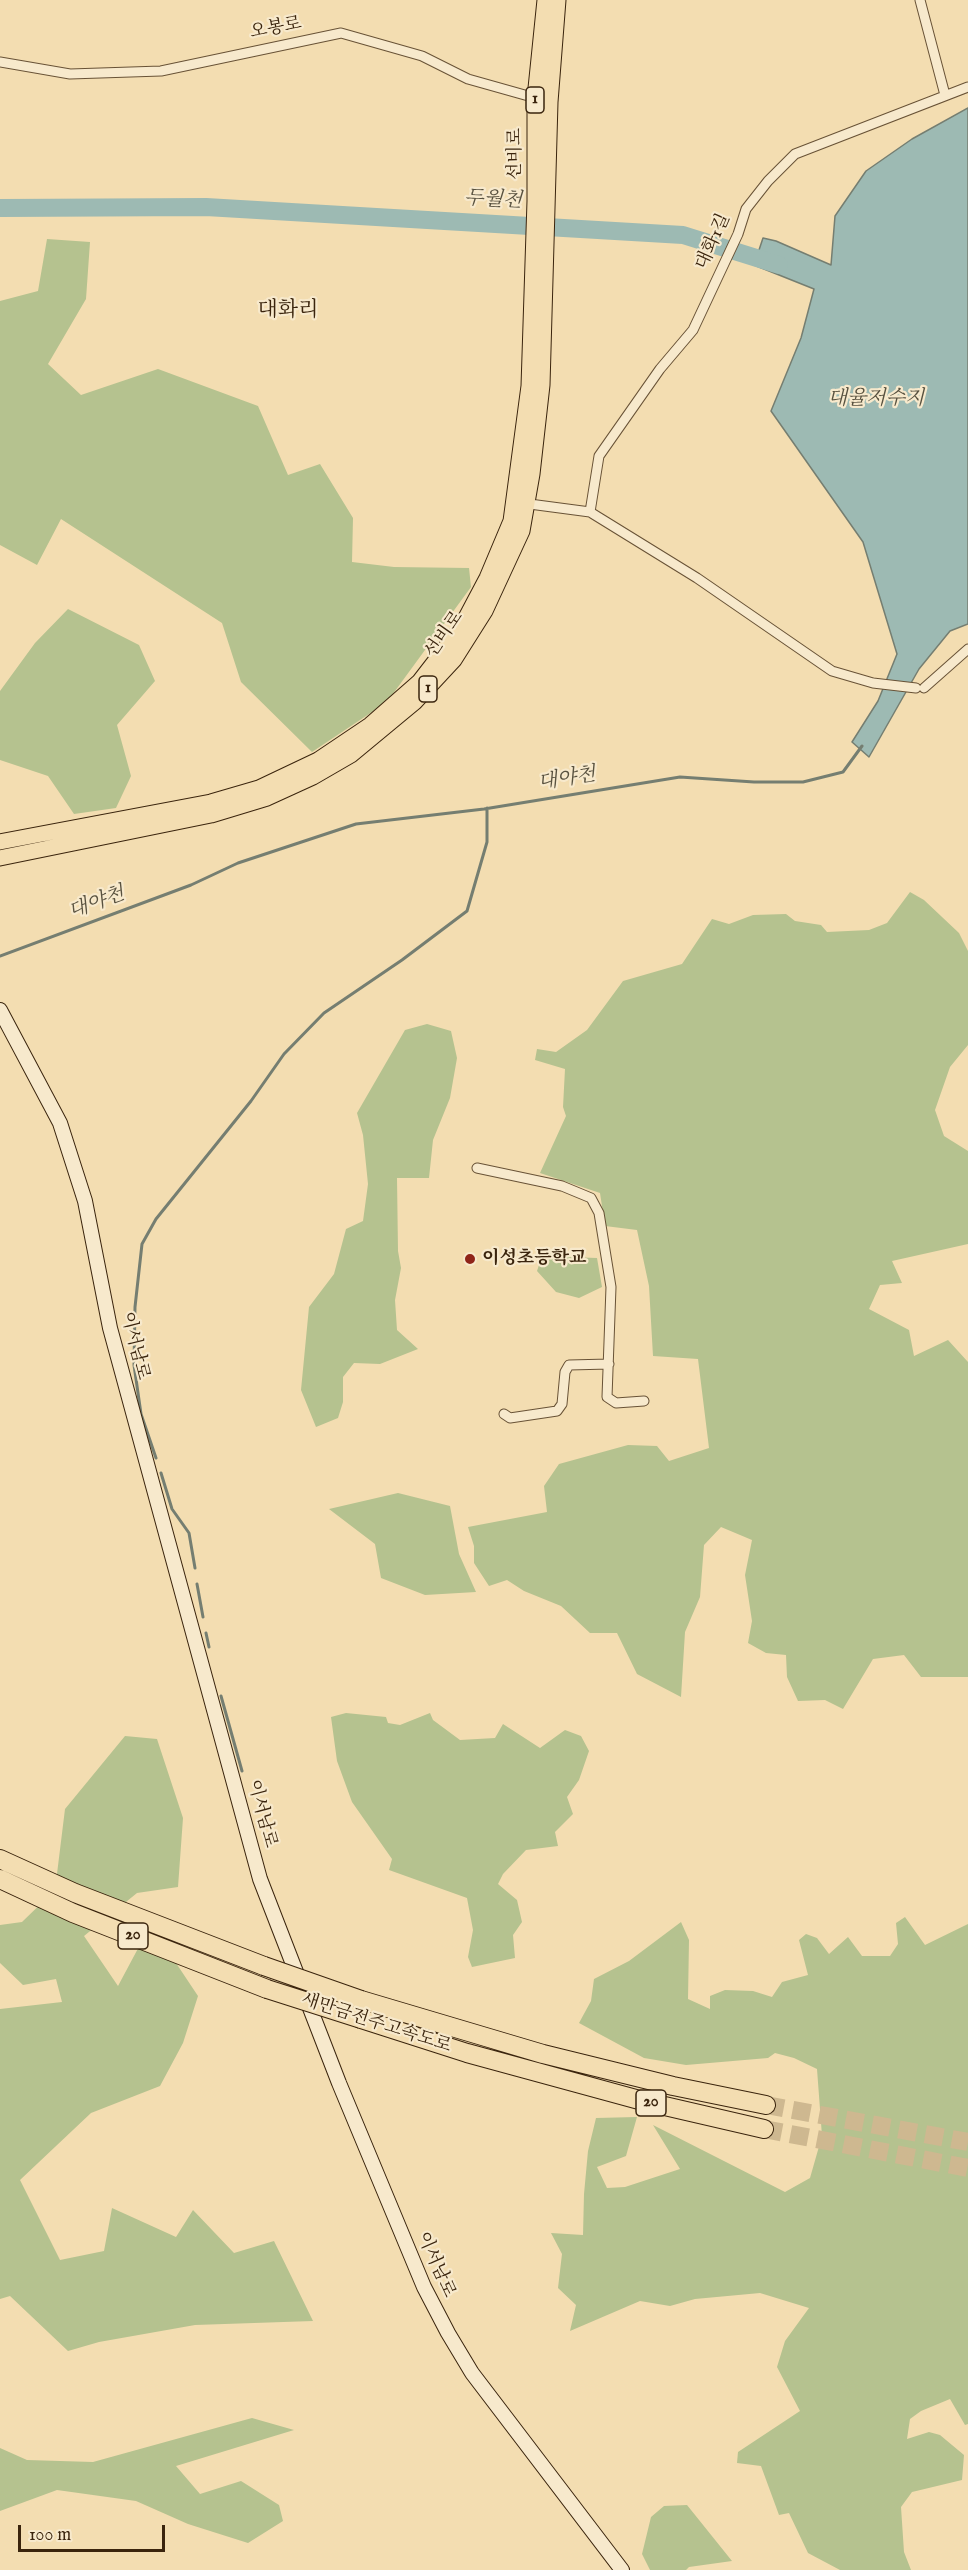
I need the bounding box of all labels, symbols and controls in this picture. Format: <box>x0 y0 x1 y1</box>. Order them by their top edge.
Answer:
street label: 오봉로 <box>248 13 304 45</box>
road number: 1 <box>526 87 544 113</box>
street label: 선비로 <box>505 128 527 180</box>
water label: 두월천 <box>463 187 523 215</box>
street label: 대화1길 <box>692 211 736 273</box>
district label: 대화리 <box>258 299 318 325</box>
water label: 대율저수지 <box>828 388 924 412</box>
street label: 선비로 <box>421 607 469 663</box>
road number: 1 <box>419 676 437 702</box>
water label: 대야천 <box>536 764 598 796</box>
water label: 대야천 <box>66 883 128 925</box>
place label: 이성초등학교 <box>482 1248 586 1270</box>
marker: 이성초등학교 <box>463 1252 477 1266</box>
street label: 이서남로 <box>115 1310 153 1382</box>
street label: 이서남로 <box>242 1778 280 1850</box>
road number: 20 <box>118 1923 148 1949</box>
street label: 새만금전주고속도로 <box>298 1990 454 2058</box>
road number: 20 <box>636 2090 666 2116</box>
street label: 이서남로 <box>411 2229 459 2301</box>
scale bar <box>21 2513 168 2551</box>
text: 100 m <box>29 2524 71 2547</box>

